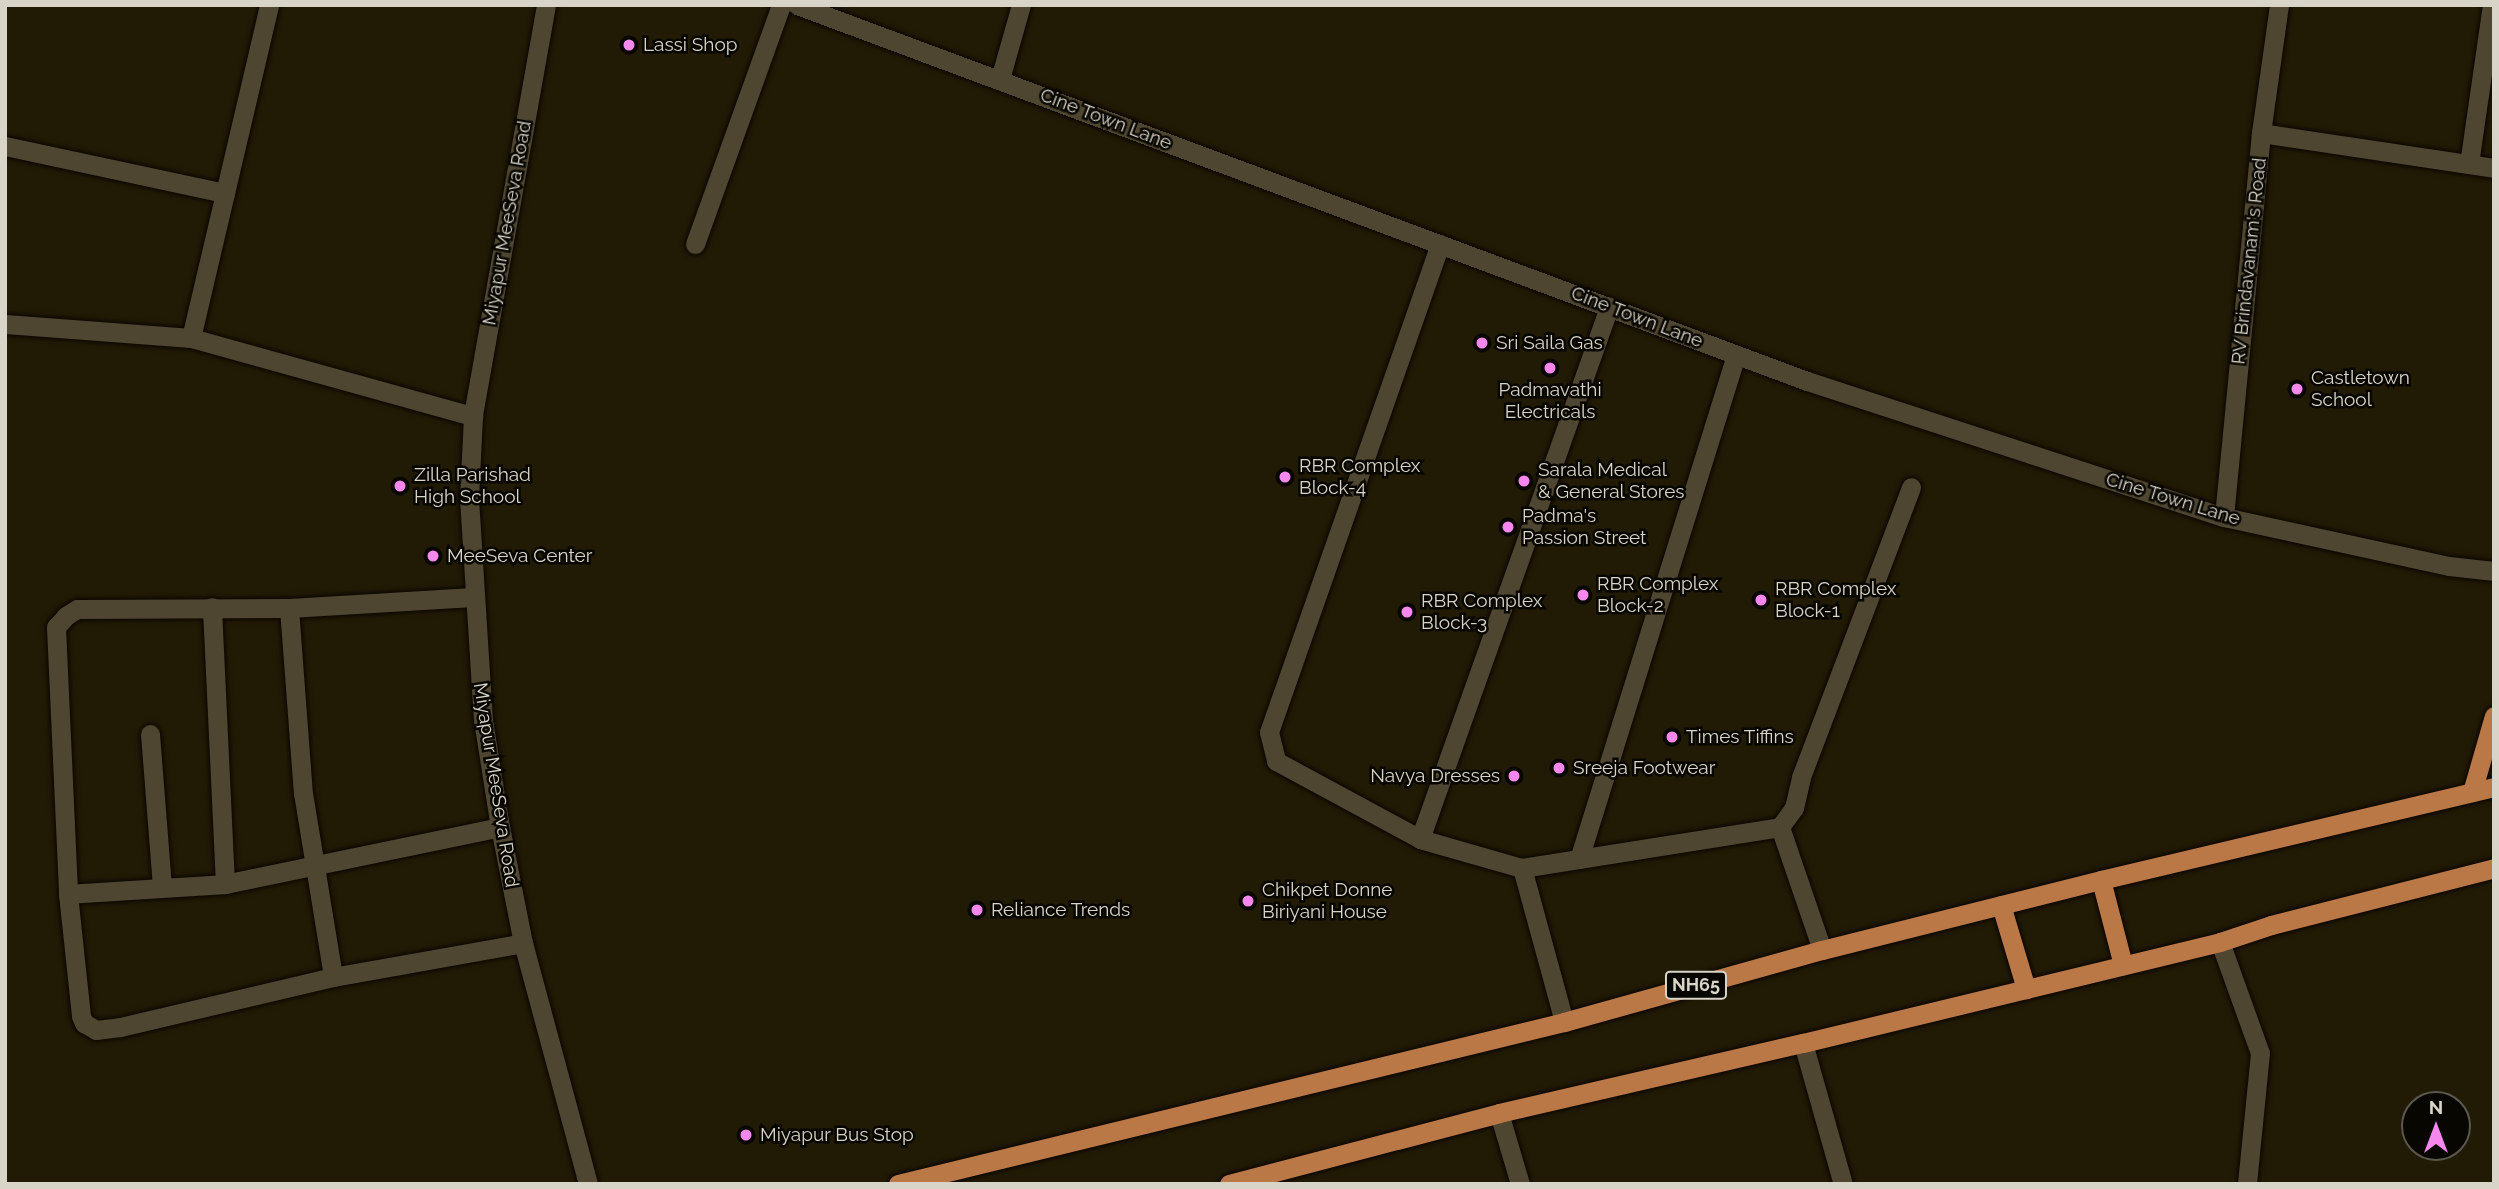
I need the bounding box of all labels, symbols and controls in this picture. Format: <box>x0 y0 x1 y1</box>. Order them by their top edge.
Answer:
place label: Lassi Shop <box>643 34 737 56</box>
marker: Lassi Shop <box>621 37 637 53</box>
street label: Cine Town Lane <box>1037 83 1175 155</box>
street label: Miyapur MeeSeva Road <box>478 119 536 327</box>
street label: RV Brindavanam's Road <box>2227 156 2271 366</box>
street label: Cine Town Lane <box>1568 281 1706 353</box>
place label: Sri Saila Gas <box>1496 332 1603 354</box>
marker: Sri Saila Gas <box>1474 335 1490 351</box>
marker: Padmavathi Electricals <box>1542 360 1558 376</box>
place label: Castletown School <box>2311 367 2410 411</box>
place label: Padmavathi Electricals <box>1498 379 1602 423</box>
marker: Castletown School <box>2289 381 2305 397</box>
place label: RBR Complex Block-4 <box>1299 455 1420 499</box>
place label: Sarala Medical & General Stores <box>1538 459 1685 503</box>
place label: Zilla Parishad High School <box>414 464 531 508</box>
street label: Cine Town Lane <box>2103 468 2243 530</box>
marker: RBR Complex Block-4 <box>1277 469 1293 485</box>
marker: Sarala Medical & General Stores <box>1516 473 1532 489</box>
marker: Zilla Parishad High School <box>392 478 408 494</box>
place label: Padma's Passion Street <box>1522 505 1646 549</box>
marker: Padma's Passion Street <box>1500 519 1516 535</box>
place label: MeeSeva Center <box>447 545 592 567</box>
marker: MeeSeva Center <box>425 548 441 564</box>
place label: RBR Complex Block-2 <box>1597 573 1718 617</box>
place label: RBR Complex Block-1 <box>1775 578 1896 622</box>
marker: RBR Complex Block-2 <box>1575 587 1591 603</box>
place label: RBR Complex Block-3 <box>1421 590 1542 634</box>
marker: RBR Complex Block-1 <box>1753 592 1769 608</box>
marker: RBR Complex Block-3 <box>1399 604 1415 620</box>
street label: Miyapur MeeSeva Road <box>469 681 523 889</box>
place label: Times Tiffins <box>1686 726 1794 748</box>
marker: Times Tiffins <box>1664 729 1680 745</box>
place label: Sreeja Footwear <box>1573 757 1715 779</box>
marker: Sreeja Footwear <box>1551 760 1567 776</box>
place label: Navya Dresses <box>1370 765 1500 787</box>
marker: Navya Dresses <box>1506 768 1522 784</box>
place label: Chikpet Donne Biriyani House <box>1262 879 1393 923</box>
marker: Chikpet Donne Biriyani House <box>1240 893 1256 909</box>
place label: Reliance Trends <box>991 899 1131 921</box>
marker: Reliance Trends <box>969 902 985 918</box>
road number: NH65 <box>1664 970 1728 1000</box>
north arrow <box>2401 1091 2471 1161</box>
text: N <box>2429 1096 2443 1118</box>
place label: Miyapur Bus Stop <box>760 1124 914 1146</box>
marker: Miyapur Bus Stop <box>738 1127 754 1143</box>

